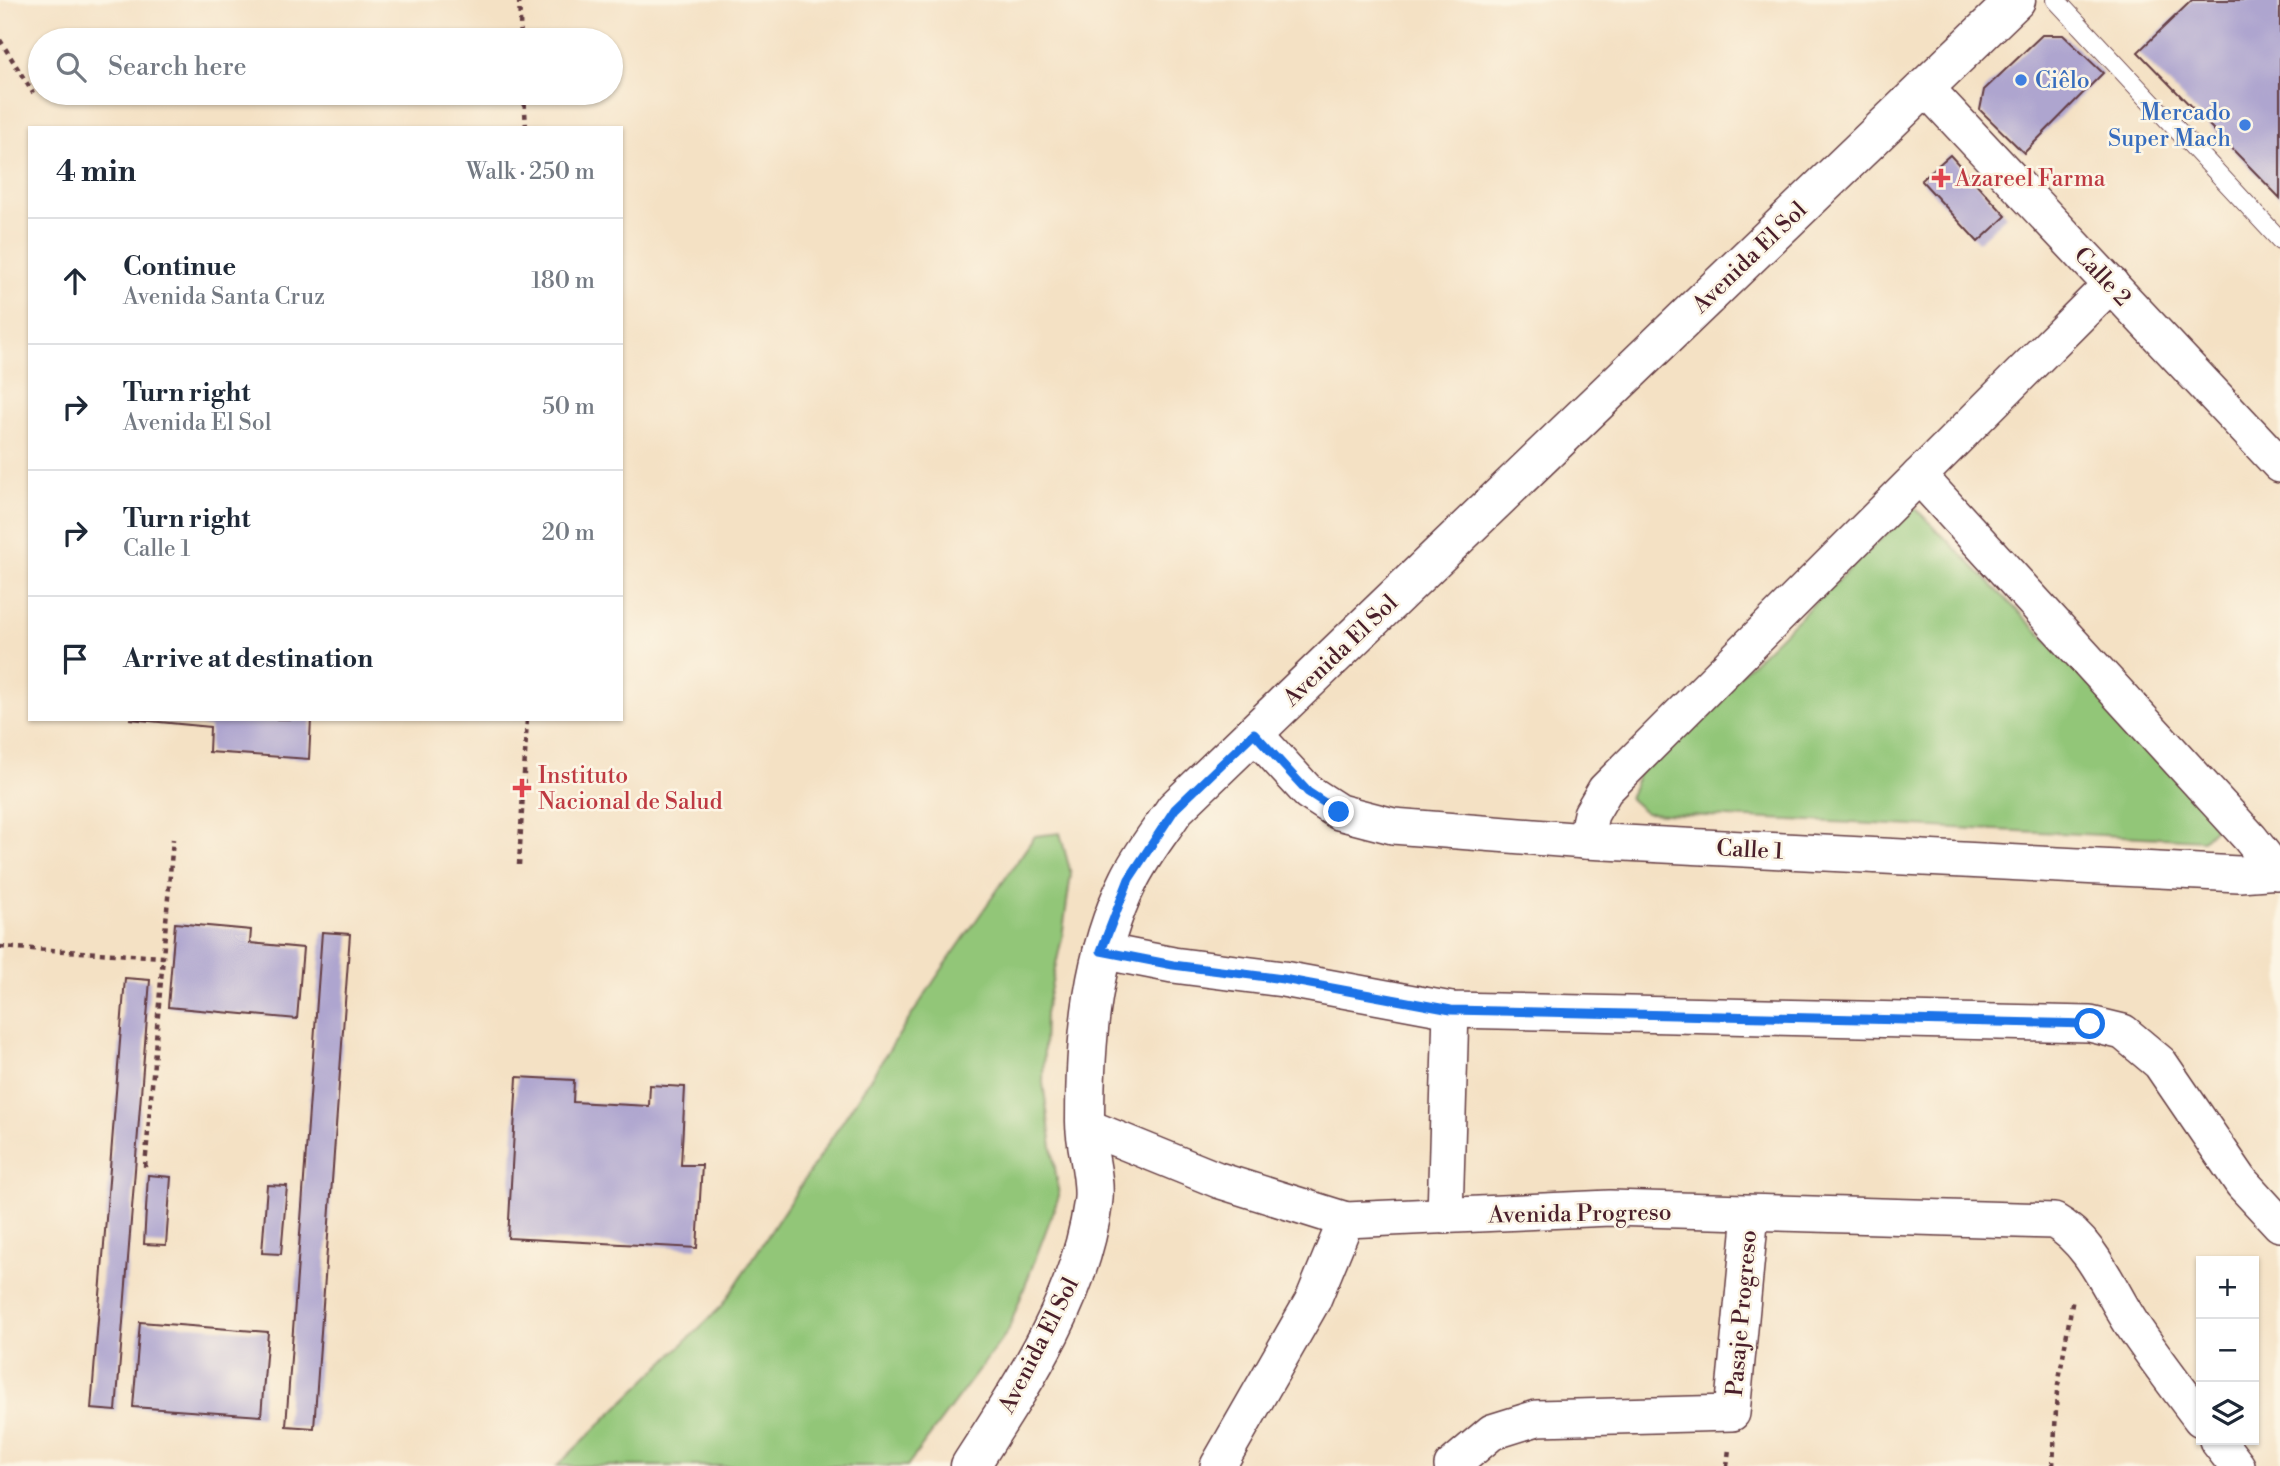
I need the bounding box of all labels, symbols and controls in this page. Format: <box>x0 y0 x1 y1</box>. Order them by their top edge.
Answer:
search box <box>28 28 623 105</box>
icon: search <box>52 48 90 86</box>
text: Search here <box>108 51 247 83</box>
place label: Ciêlo <box>2035 67 2090 95</box>
marker: Ciêlo <box>2013 72 2029 88</box>
place label: Mercado Super Mach <box>2108 99 2231 153</box>
marker: Mercado Super Mach <box>2237 117 2253 133</box>
text: 4 min <box>56 153 136 191</box>
text: Walk · 250 m <box>466 158 595 186</box>
place label: Azareel Farma <box>1954 165 2106 193</box>
marker: Azareel Farma <box>1933 170 1949 186</box>
street label: Avenida El Sol <box>1686 196 1813 320</box>
street label: Calle 2 <box>2068 241 2137 312</box>
text: Continue <box>123 251 236 283</box>
icon: ahead <box>56 262 94 300</box>
text: 180 m <box>531 267 595 295</box>
text: Avenida Santa Cruz <box>123 283 325 311</box>
text: Turn right <box>123 377 251 409</box>
icon: right <box>56 388 94 426</box>
text: 50 m <box>542 393 595 421</box>
text: Avenida El Sol <box>123 409 272 437</box>
text: Turn right <box>123 503 251 535</box>
icon: right <box>56 514 94 552</box>
text: 20 m <box>542 519 595 547</box>
text: Calle 1 <box>123 535 190 563</box>
street label: Avenida El Sol <box>1277 589 1404 713</box>
icon: arrive <box>56 640 94 678</box>
text: Arrive at destination <box>123 643 373 675</box>
place label: Instituto Nacional de Salud <box>538 762 723 816</box>
marker: Instituto Nacional de Salud <box>512 778 532 798</box>
route end <box>1323 796 1354 827</box>
street label: Calle 1 <box>1716 834 1784 866</box>
route start <box>2074 1008 2105 1039</box>
street label: Avenida Progreso <box>1487 1198 1672 1230</box>
street label: Pasaje Progreso <box>1721 1229 1763 1397</box>
map controls <box>2196 1256 2259 1445</box>
button: + <box>2196 1256 2259 1319</box>
street label: Avenida El Sol <box>992 1273 1085 1419</box>
button: − <box>2196 1319 2259 1382</box>
button: layers <box>2196 1382 2259 1445</box>

